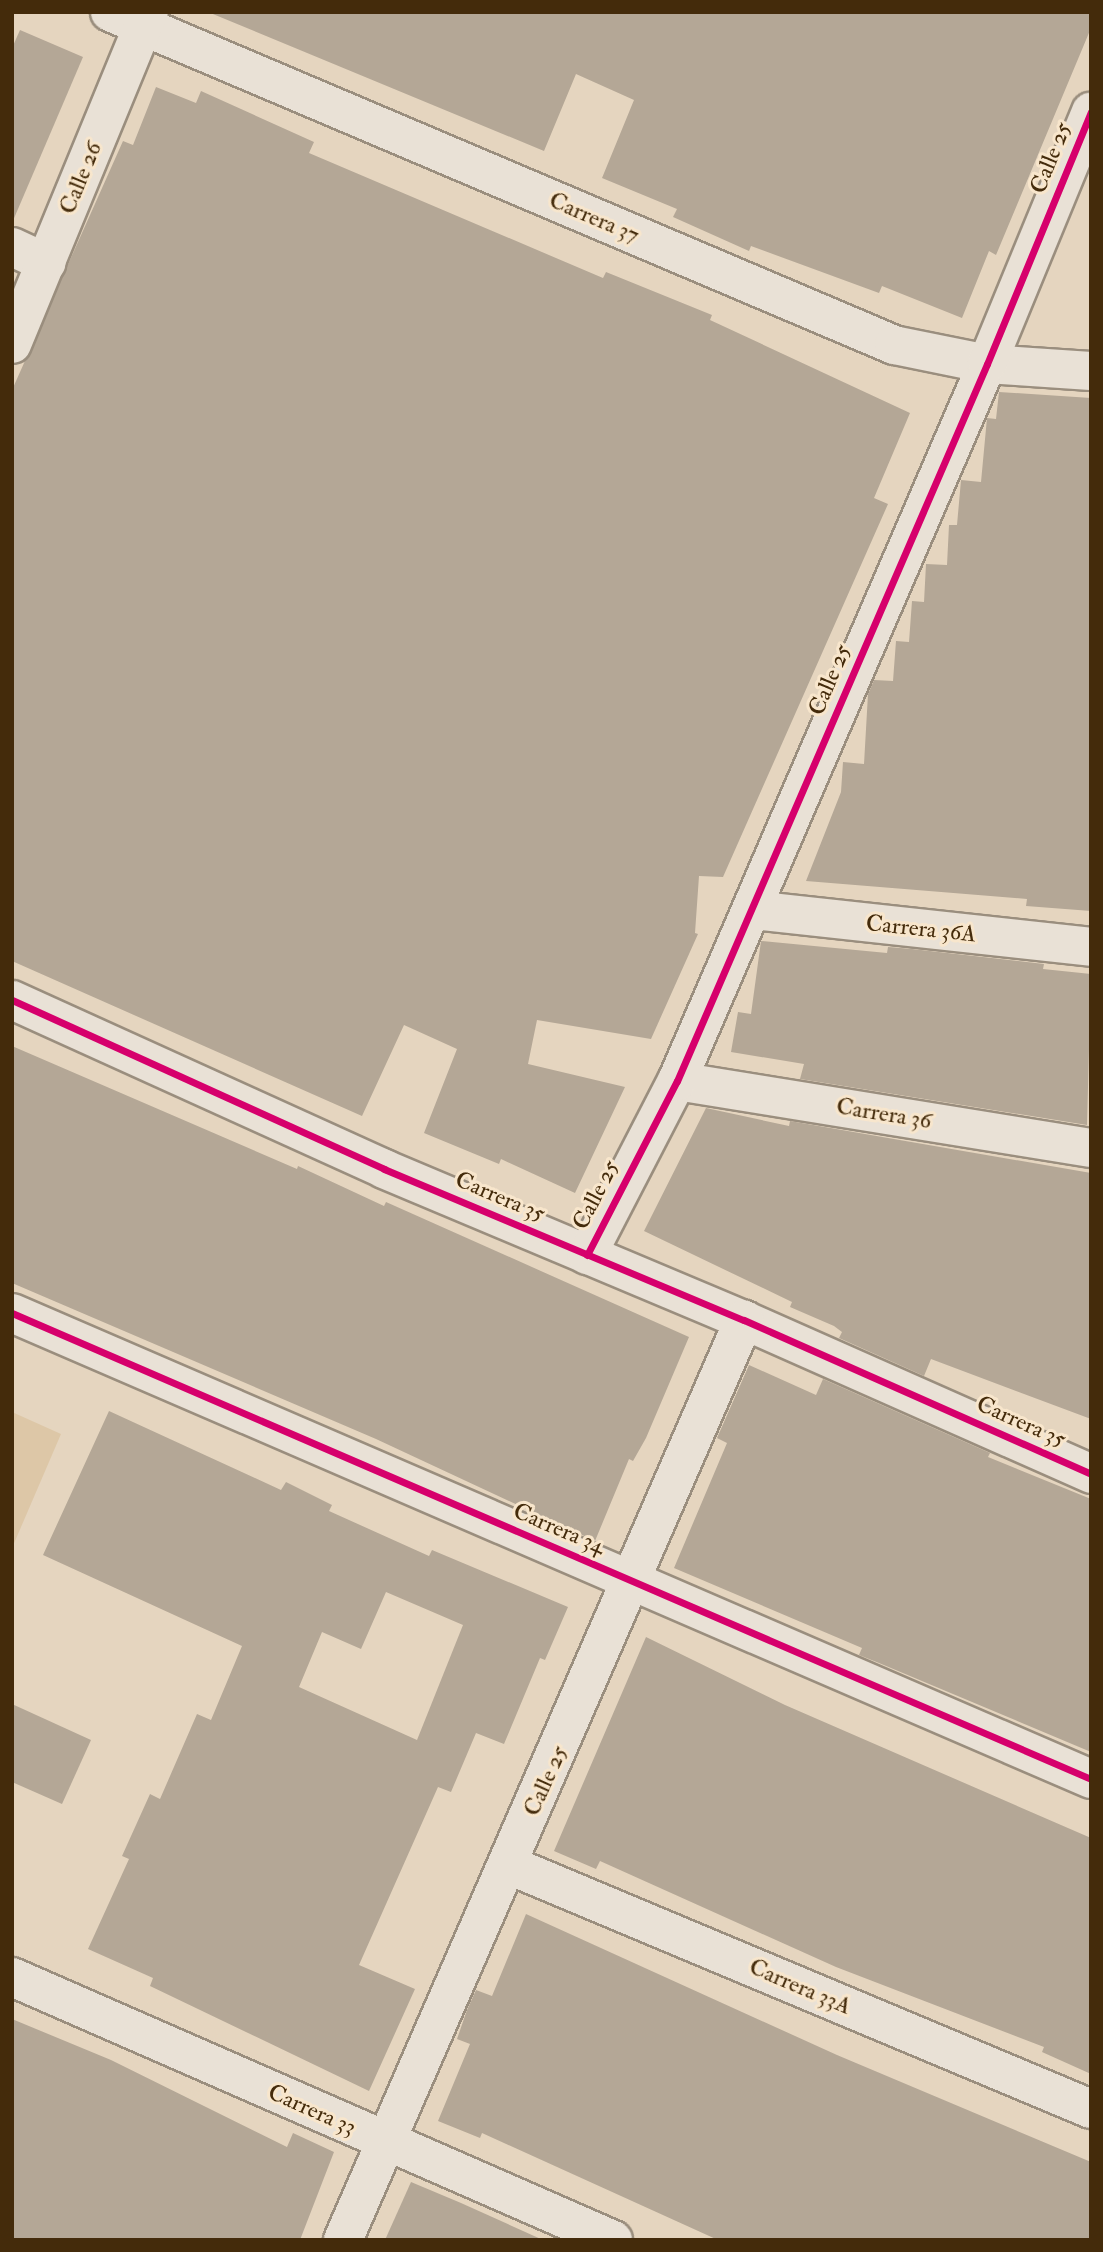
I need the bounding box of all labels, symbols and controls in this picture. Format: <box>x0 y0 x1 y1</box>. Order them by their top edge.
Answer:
street label: Calle 25 <box>1024 118 1078 198</box>
street label: Calle 26 <box>54 138 108 218</box>
street label: Carrera 37 <box>545 187 643 249</box>
street label: Calle 25 <box>803 641 857 719</box>
street label: Carrera 36A <box>864 909 978 949</box>
street label: Carrera 36 <box>834 1093 934 1135</box>
street label: Calle 25 <box>567 1156 625 1234</box>
street label: Carrera 35 <box>451 1166 549 1228</box>
street label: Carrera 35 <box>972 1390 1070 1454</box>
street label: Carrera 34 <box>509 1497 609 1561</box>
street label: Calle 25 <box>518 1742 574 1820</box>
street label: Carrera 33A <box>745 1953 855 2021</box>
street label: Carrera 33 <box>264 2078 360 2142</box>

